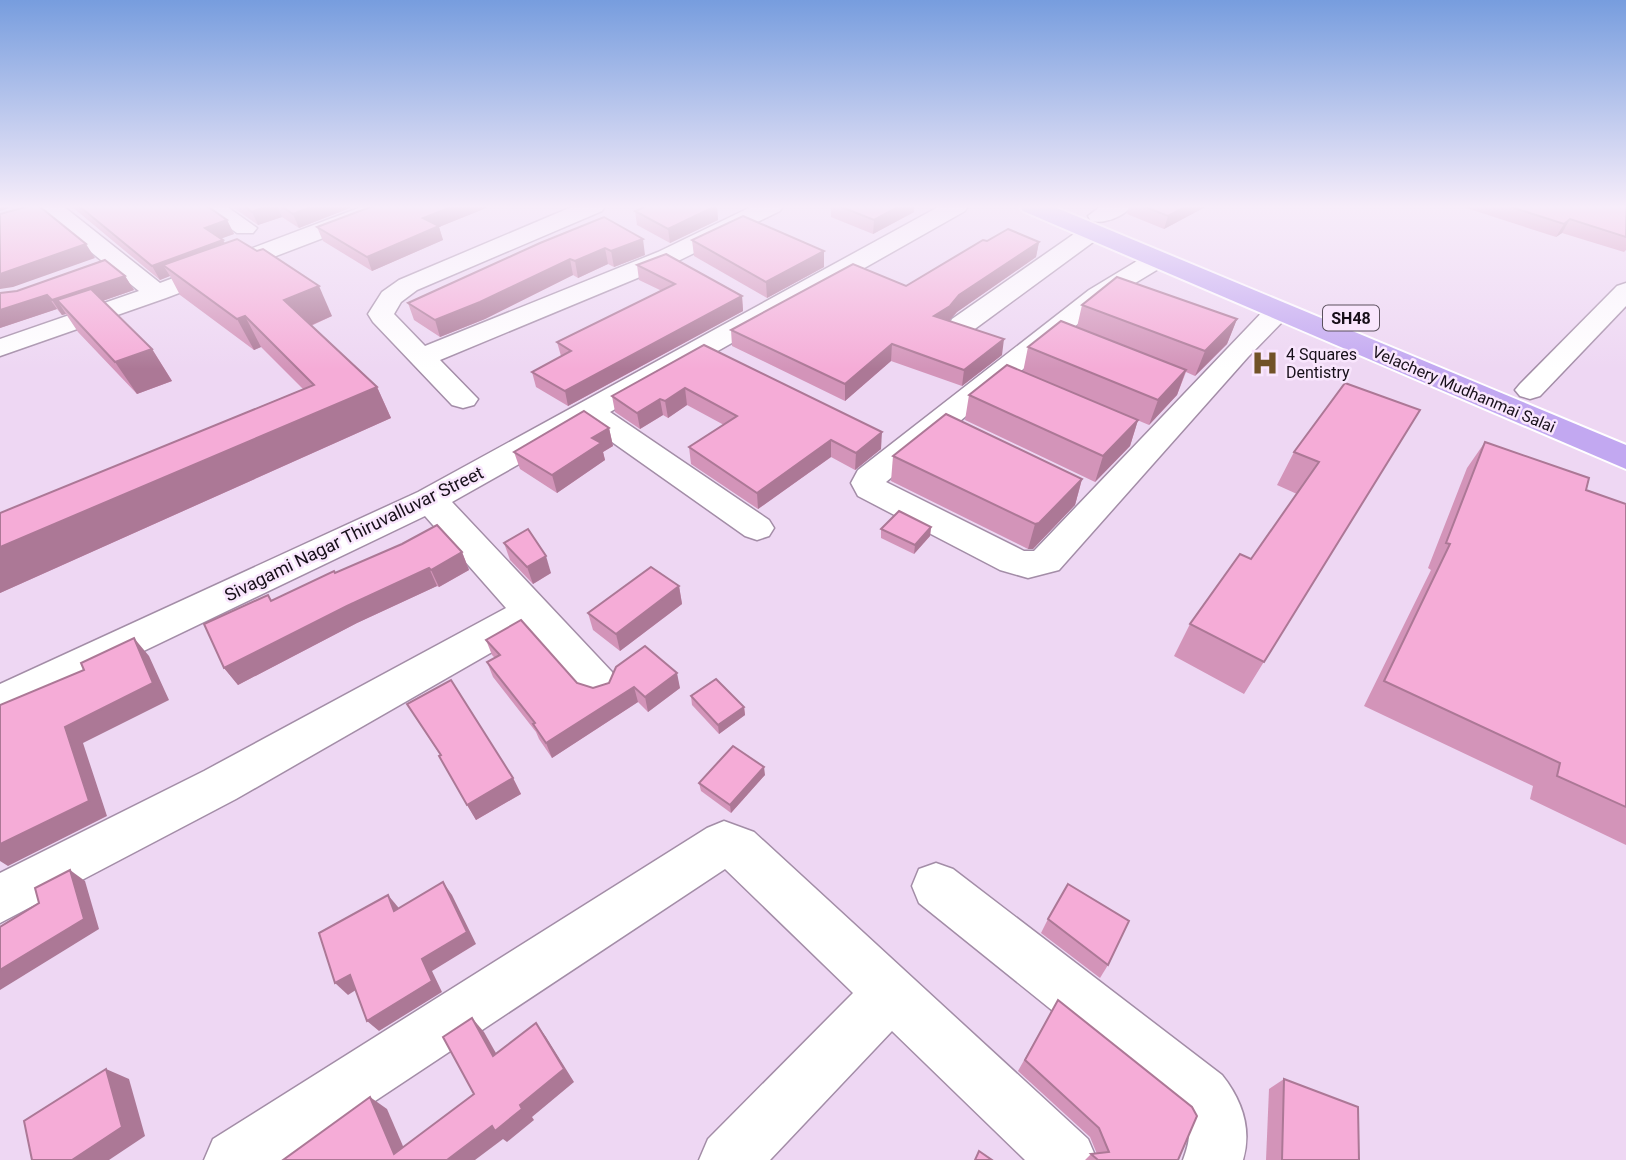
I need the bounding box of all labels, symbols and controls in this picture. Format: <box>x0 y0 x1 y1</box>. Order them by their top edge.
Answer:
road number: SH48 <box>1323 306 1379 330</box>
street label: Velachery Mudhanmai Salai <box>1369 342 1558 437</box>
place label: 4 Squares Dentistry <box>1286 345 1357 382</box>
hospital icon: 4 Squares Dentistry <box>1250 348 1280 378</box>
street label: Sivagami Nagar Thiruvalluvar Street <box>221 462 487 606</box>

